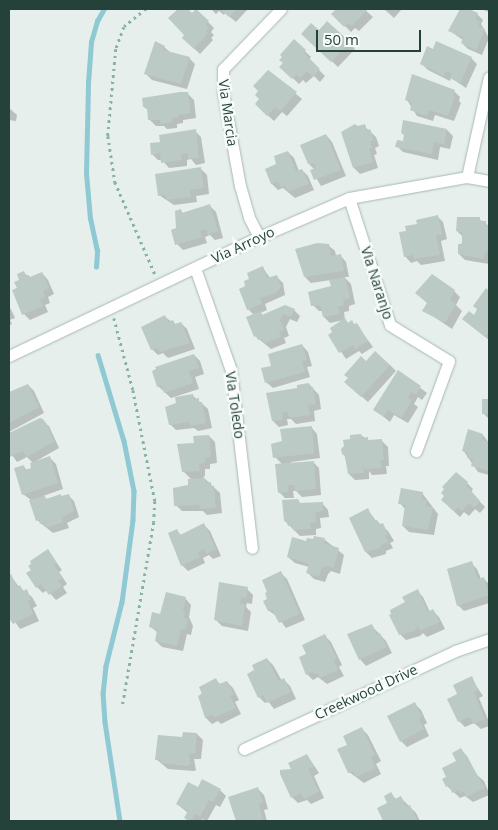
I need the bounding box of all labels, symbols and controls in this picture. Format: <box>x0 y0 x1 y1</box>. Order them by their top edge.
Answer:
scale bar <box>318 20 423 52</box>
text: 50 m <box>324 29 359 49</box>
street label: Via Marcia <box>215 78 241 148</box>
street label: Via Arroyo <box>209 223 277 267</box>
street label: Via Naranjo <box>357 244 397 322</box>
street label: Via Toledo <box>222 370 248 440</box>
street label: Creekwood Drive <box>312 661 420 723</box>

